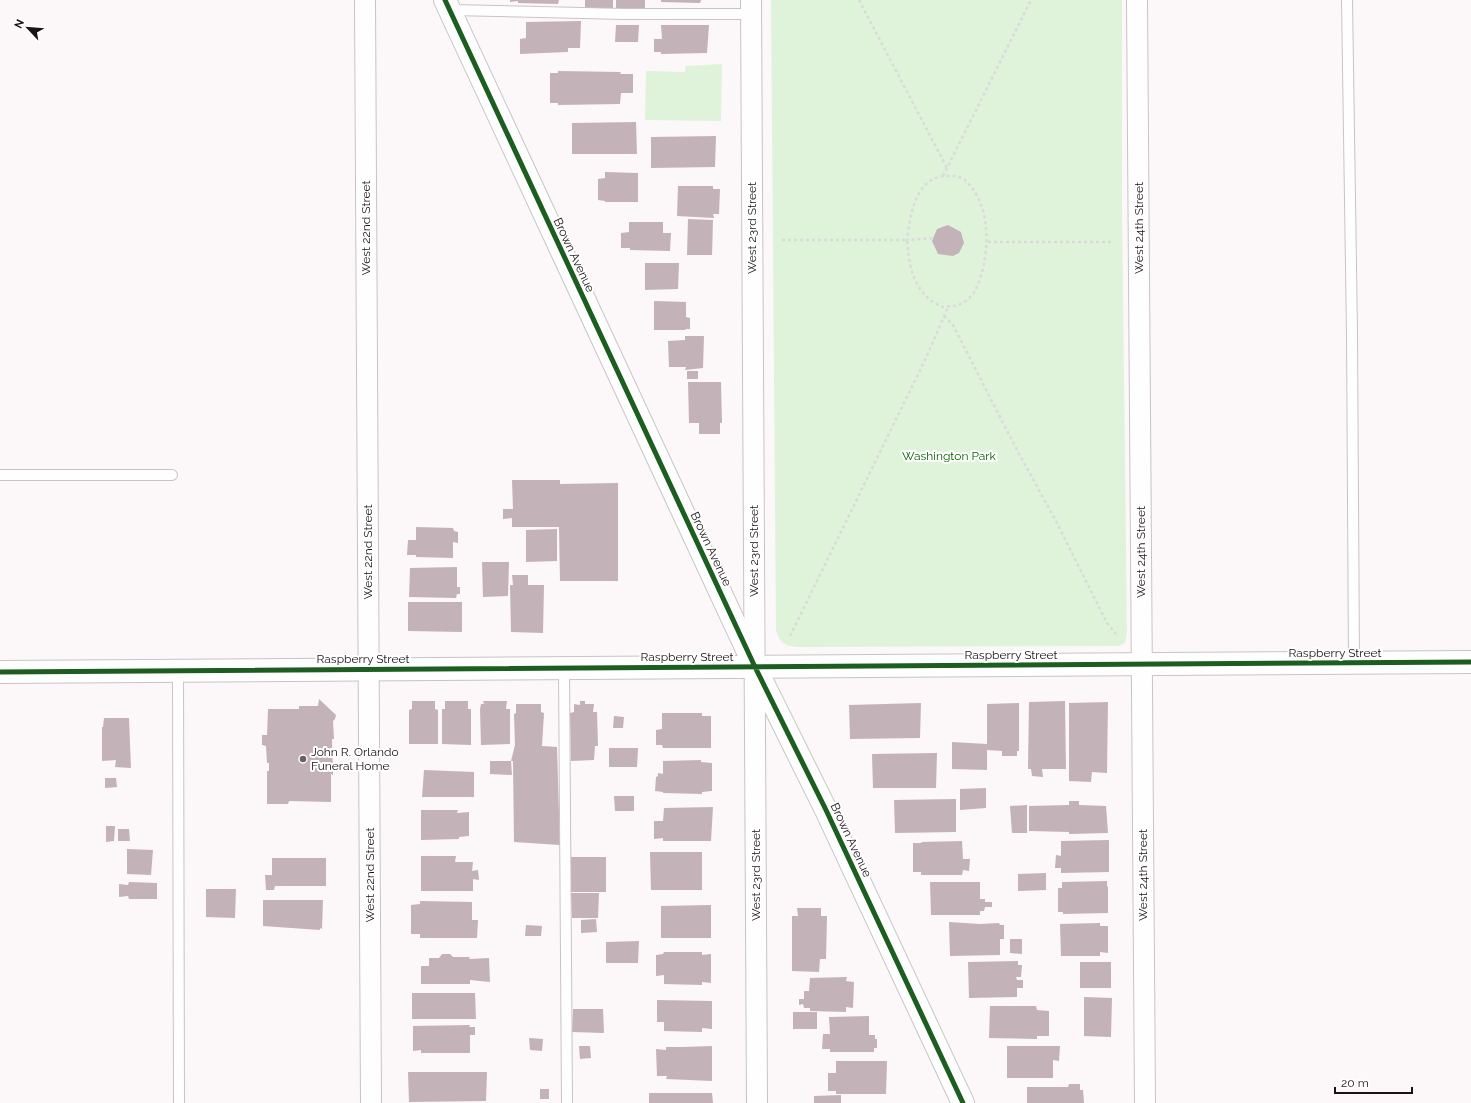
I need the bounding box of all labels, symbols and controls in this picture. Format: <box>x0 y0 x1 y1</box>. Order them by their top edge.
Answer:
north arrow <box>8 8 48 48</box>
text: N <box>12 17 27 30</box>
street label: West 22nd Street <box>359 181 373 275</box>
street label: West 23rd Street <box>745 182 759 274</box>
street label: West 24th Street <box>1132 182 1146 274</box>
street label: Brown Avenue <box>551 216 597 294</box>
park label: Washington Park <box>902 449 997 463</box>
street label: West 22nd Street <box>361 505 375 599</box>
street label: West 23rd Street <box>747 505 761 597</box>
street label: West 24th Street <box>1134 506 1148 598</box>
street label: Brown Avenue <box>688 510 734 588</box>
street label: Raspberry Street <box>1289 646 1381 660</box>
street label: Raspberry Street <box>965 648 1057 662</box>
street label: Raspberry Street <box>641 650 733 664</box>
street label: Raspberry Street <box>317 652 409 666</box>
place label: John R. Orlando Funeral Home <box>311 745 399 773</box>
marker: John R. Orlando Funeral Home <box>298 754 308 764</box>
street label: Brown Avenue <box>828 801 874 879</box>
street label: West 22nd Street <box>363 828 377 922</box>
street label: West 23rd Street <box>749 829 763 921</box>
street label: West 24th Street <box>1136 829 1150 921</box>
scale bar <box>1335 1069 1412 1095</box>
text: 20 m <box>1341 1076 1369 1090</box>

